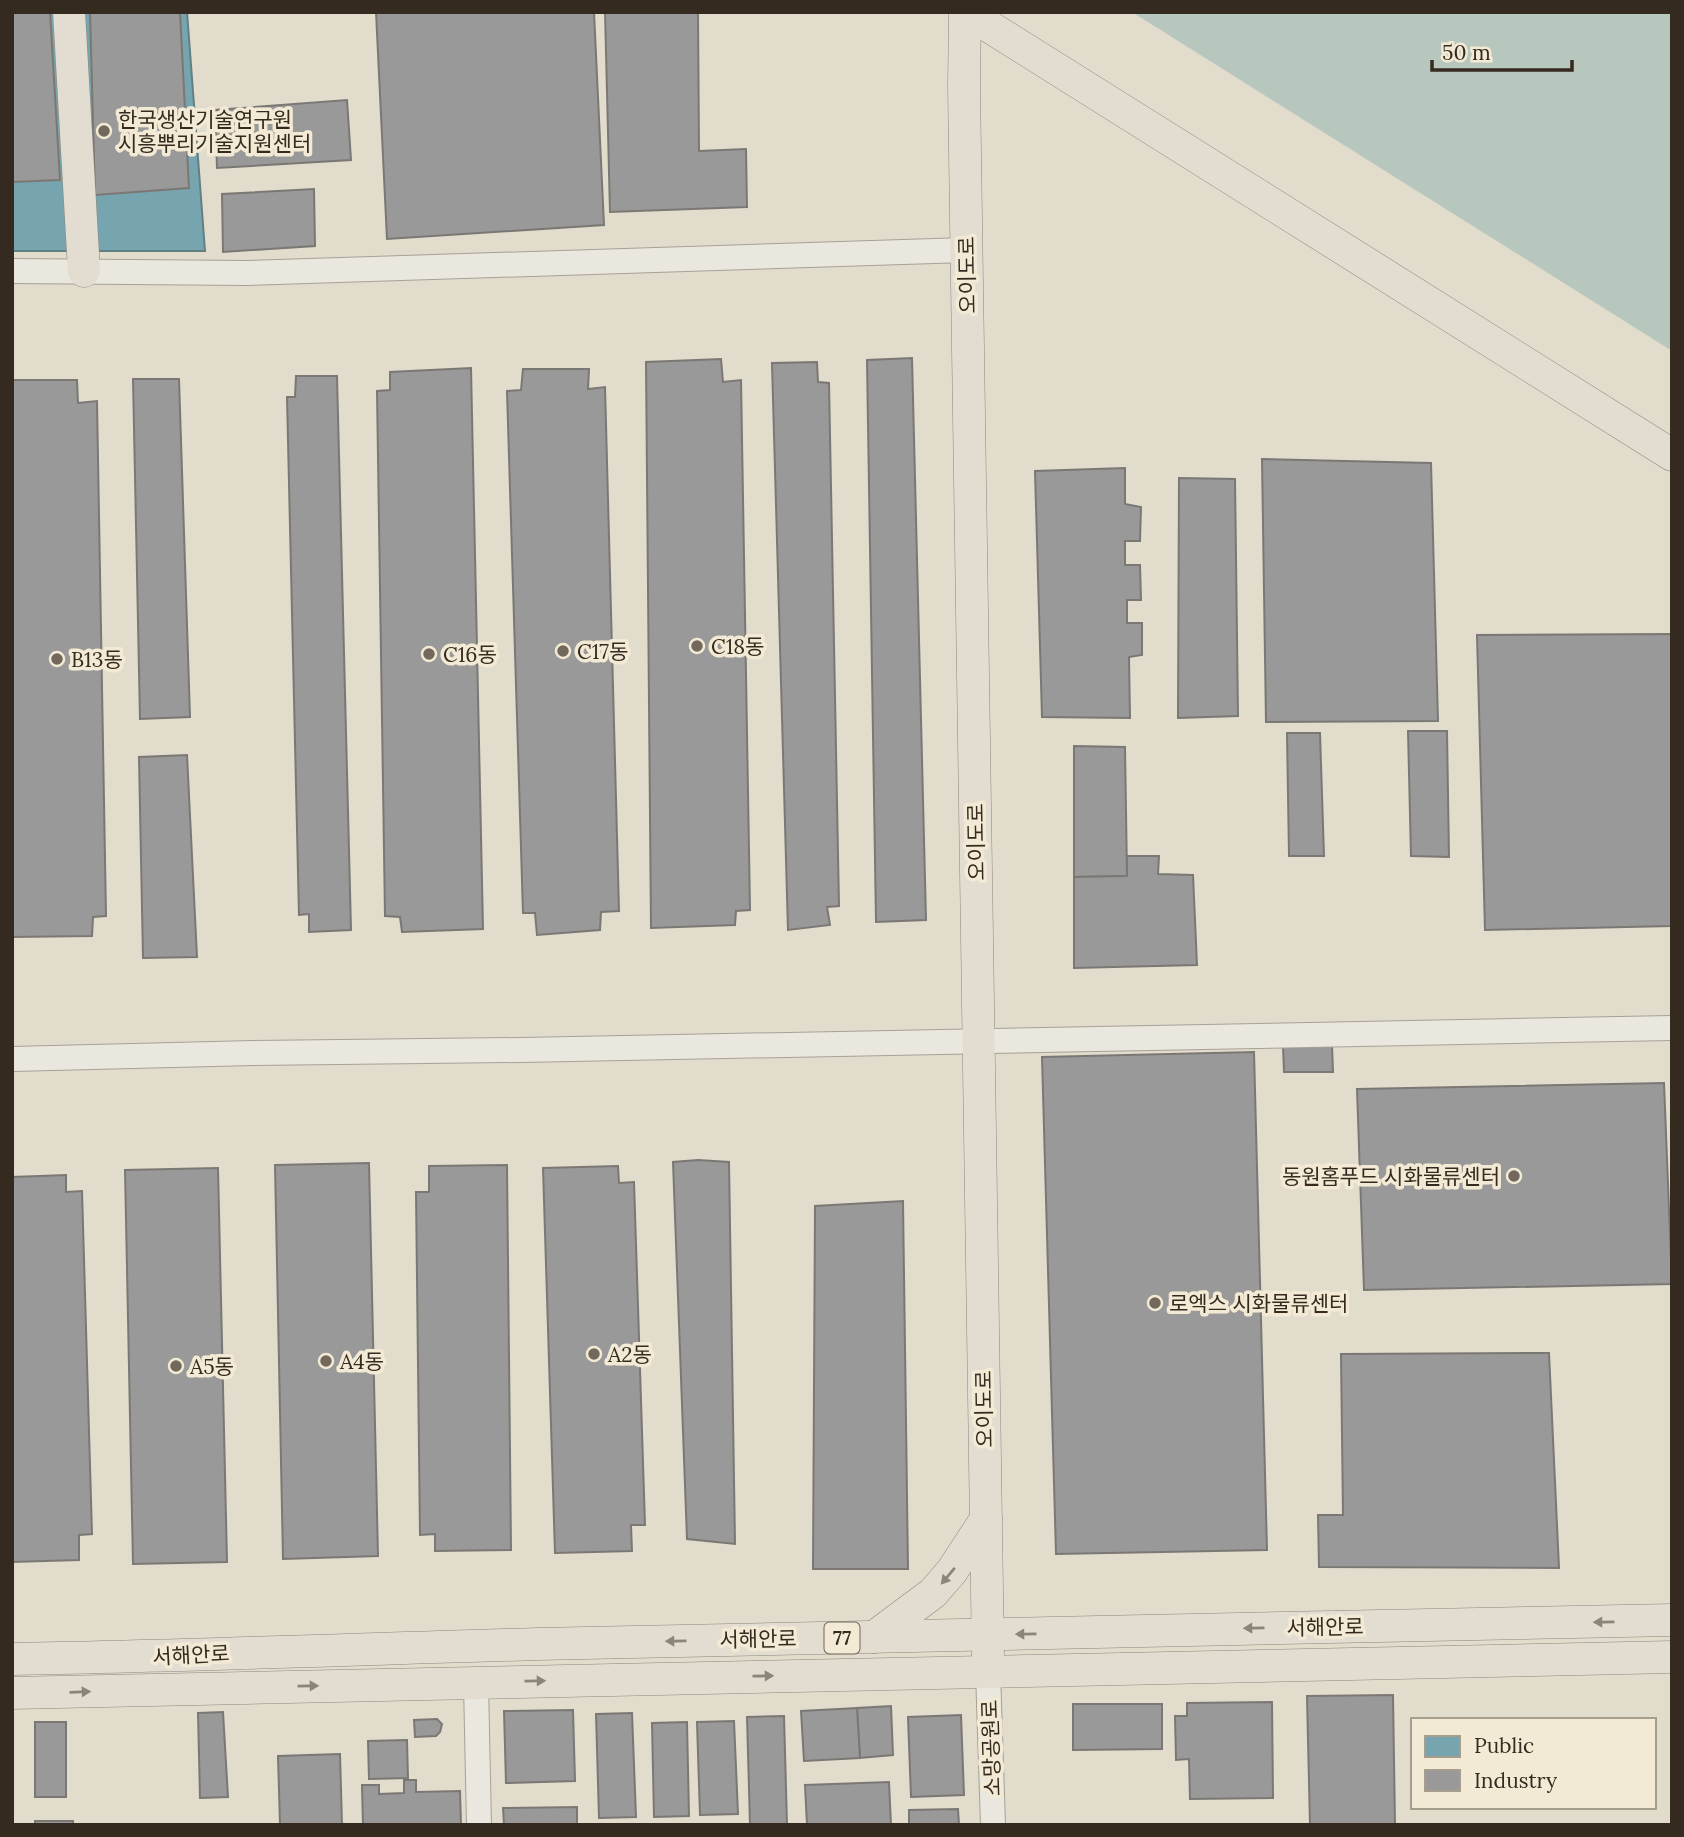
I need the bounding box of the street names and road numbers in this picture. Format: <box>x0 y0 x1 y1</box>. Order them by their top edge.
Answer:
street label: 오이도로 <box>953 236 981 314</box>
street label: 오이도로 <box>962 803 990 881</box>
street label: 오이도로 <box>970 1370 998 1448</box>
street label: 서해안로 <box>1286 1613 1364 1641</box>
road number: 77 <box>824 1622 860 1654</box>
street label: 서해안로 <box>719 1625 797 1653</box>
street label: 서해안로 <box>152 1639 230 1671</box>
street label: 소망공원로 <box>976 1699 1006 1797</box>

